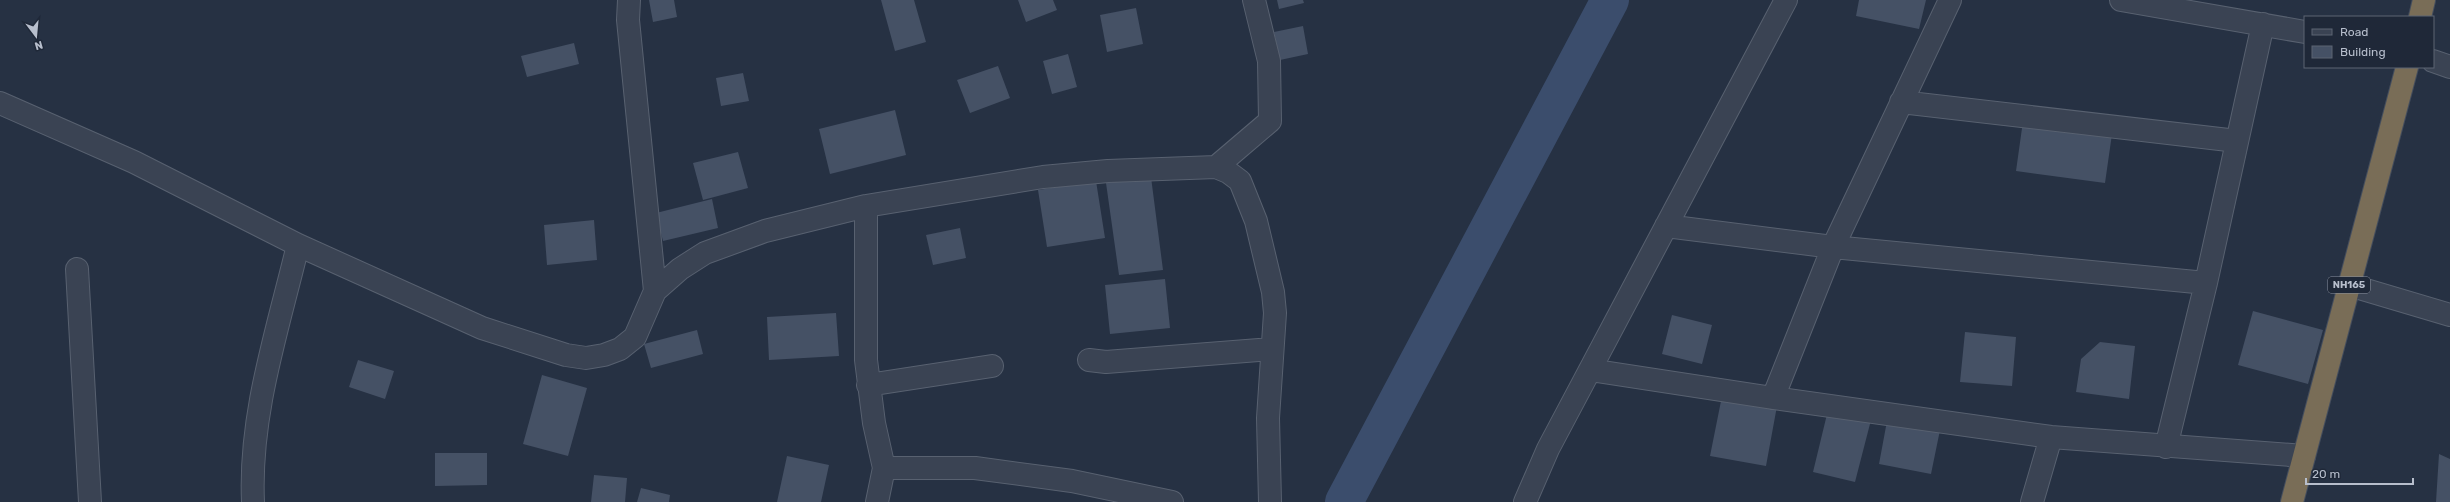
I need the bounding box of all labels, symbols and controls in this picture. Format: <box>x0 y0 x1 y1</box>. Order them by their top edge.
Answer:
north arrow <box>16 16 56 56</box>
legend <box>2304 16 2434 68</box>
text: Road <box>2340 25 2368 39</box>
text: N <box>33 38 44 52</box>
text: Building <box>2340 45 2386 59</box>
road number: NH165 <box>2328 277 2370 293</box>
scale bar <box>2306 460 2413 486</box>
text: 20 m <box>2312 467 2340 481</box>

